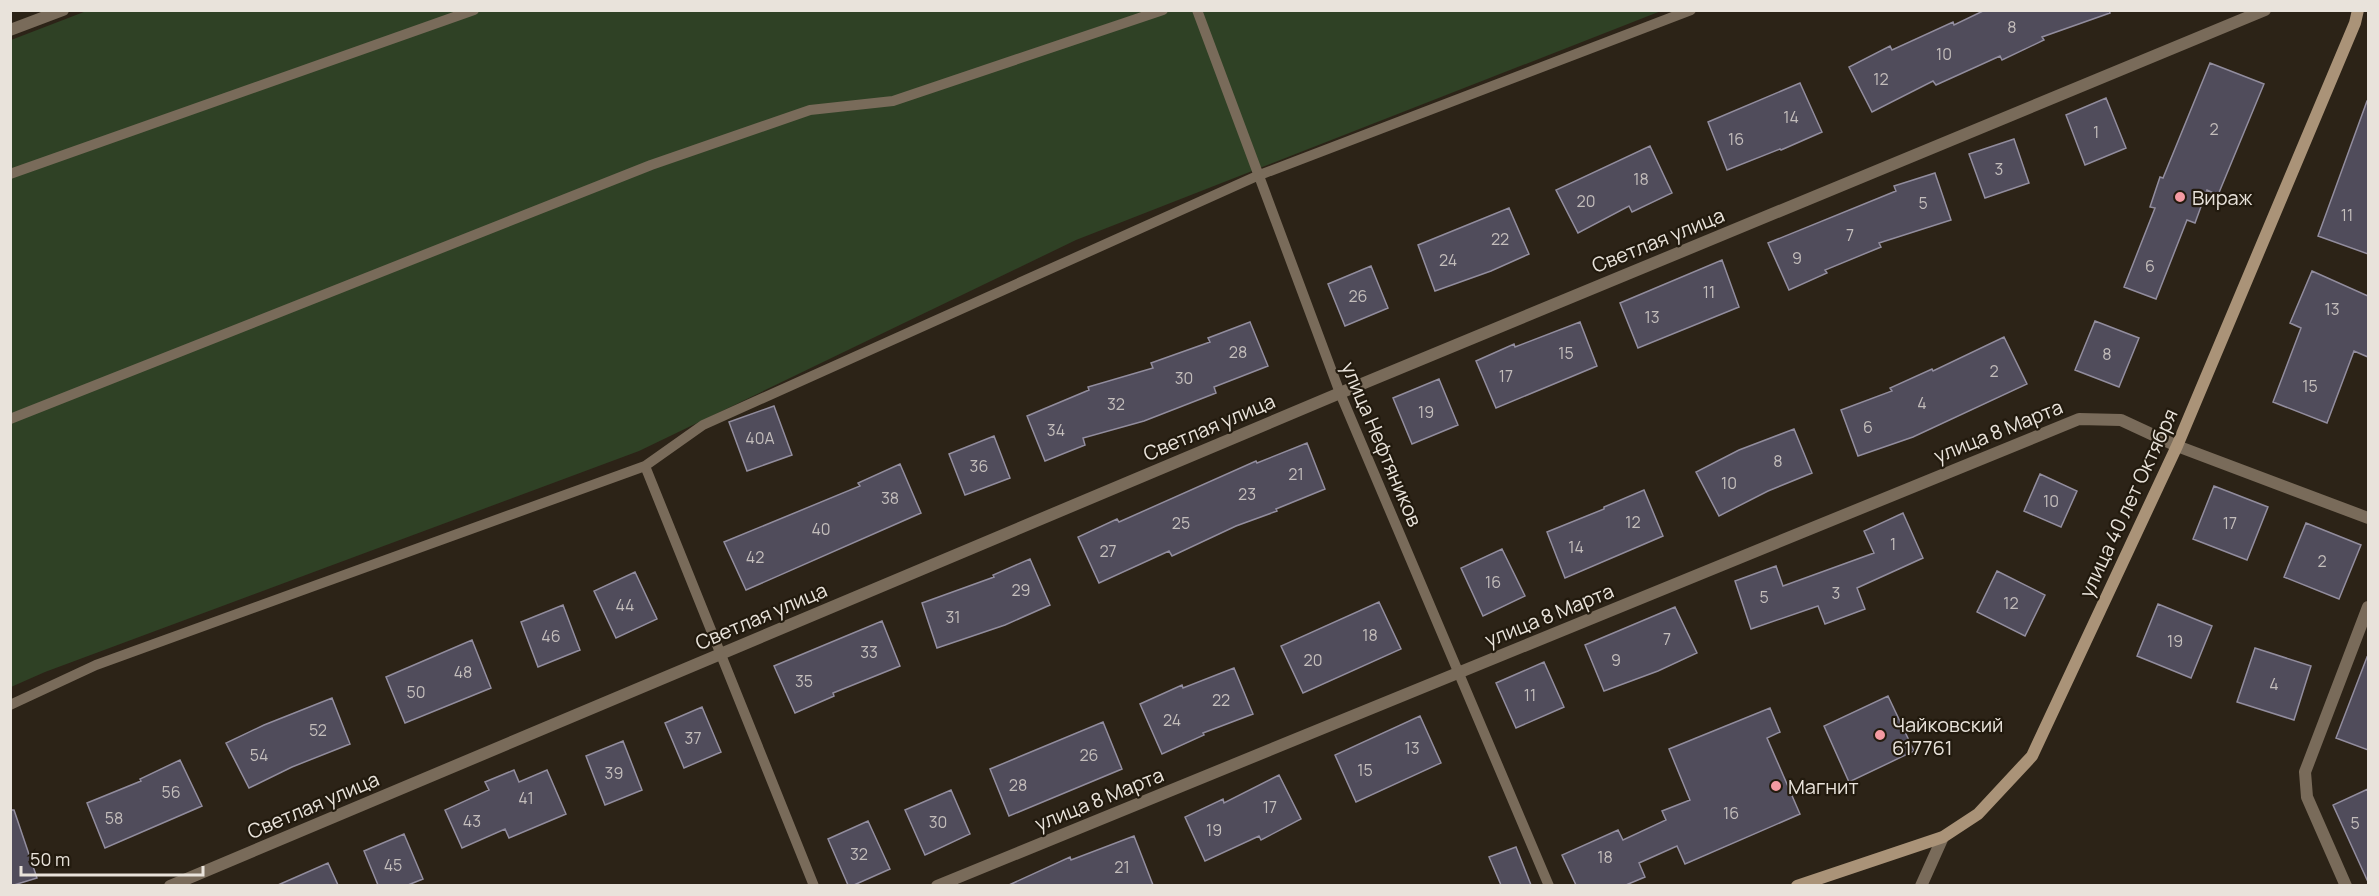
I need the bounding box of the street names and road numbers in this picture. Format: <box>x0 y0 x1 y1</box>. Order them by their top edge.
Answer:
street label: Светлая улица <box>1588 201 1728 279</box>
street label: улица Нефтяников <box>1335 358 1429 531</box>
street label: Светлая улица <box>1139 387 1279 467</box>
street label: улица 8 Марта <box>1930 393 2066 469</box>
street label: улица 40 лет Октября <box>2072 404 2184 602</box>
street label: Светлая улица <box>691 576 831 656</box>
street label: улица 8 Марта <box>1481 577 1617 653</box>
street label: улица 8 Марта <box>1031 761 1167 837</box>
street label: Светлая улица <box>243 765 383 845</box>

